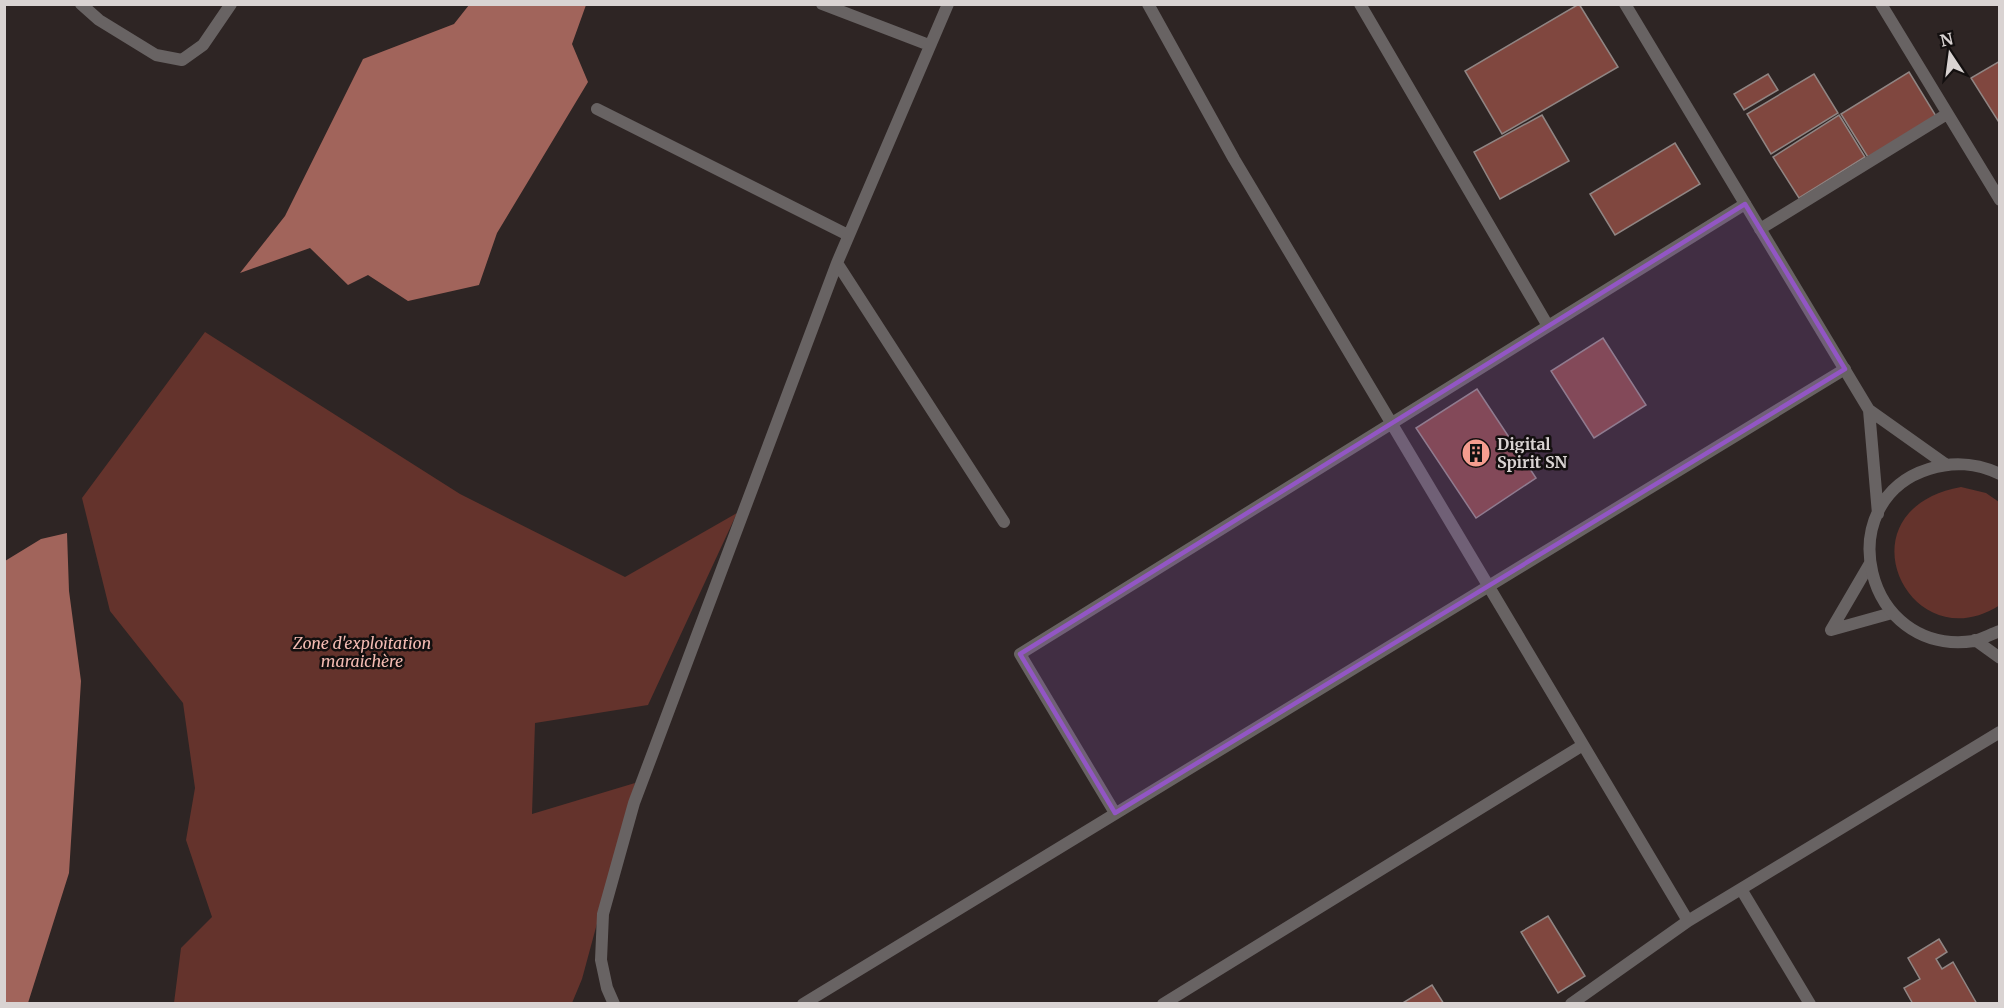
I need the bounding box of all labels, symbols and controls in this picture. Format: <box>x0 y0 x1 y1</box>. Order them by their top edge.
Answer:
north arrow <box>1920 24 1980 84</box>
text: N <box>1938 28 1955 51</box>
place label: Digital Spirit SN <box>1497 434 1567 472</box>
building icon: Digital Spirit SN <box>1460 437 1492 469</box>
park label: Zone d'exploitation maraichère <box>292 633 431 671</box>

